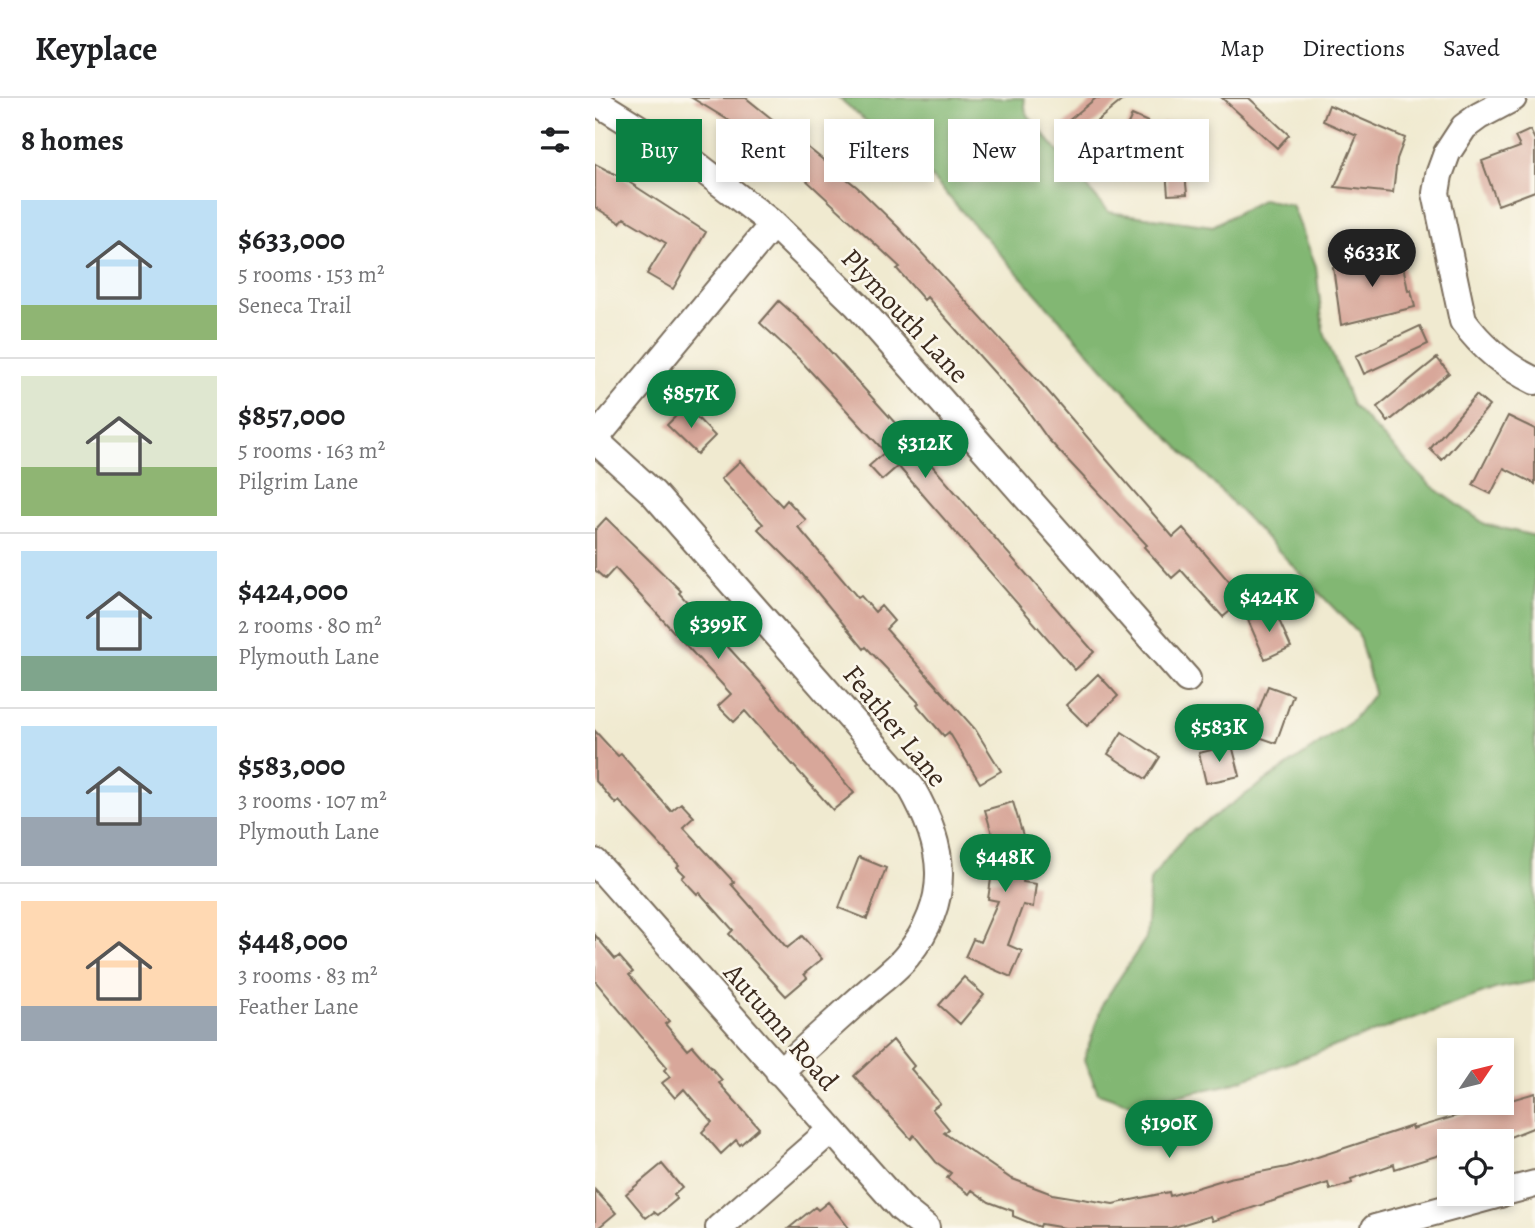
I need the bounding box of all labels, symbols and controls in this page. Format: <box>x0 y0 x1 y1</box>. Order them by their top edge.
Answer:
text: Keyplace <box>35 26 157 71</box>
text: Map <box>1220 32 1264 64</box>
text: Directions <box>1302 32 1405 64</box>
text: Saved <box>1443 32 1500 64</box>
chip: Buy <box>616 119 702 182</box>
chip: Rent <box>716 119 810 182</box>
chip: Filters <box>824 119 934 182</box>
chip: New <box>948 119 1040 182</box>
chip: Apartment <box>1054 119 1209 182</box>
text: 8 homes <box>21 120 124 160</box>
icon: filters <box>536 121 574 159</box>
text: $633,000 <box>238 219 345 259</box>
icon: home <box>77 228 161 312</box>
pin: $633K <box>1323 230 1421 289</box>
text: $633K <box>1344 236 1400 267</box>
street label: Plymouth Lane <box>832 240 978 392</box>
text: 5 rooms · 153 m² <box>238 259 385 290</box>
text: Seneca Trail <box>238 290 351 321</box>
pin: $857K <box>642 370 740 430</box>
text: $857K <box>663 377 719 408</box>
text: $857,000 <box>238 395 345 435</box>
icon: home <box>77 404 161 488</box>
pin: $312K <box>876 420 974 480</box>
text: $312K <box>897 427 953 458</box>
text: 5 rooms · 163 m² <box>238 435 385 466</box>
text: Pilgrim Lane <box>238 466 358 497</box>
text: $424,000 <box>238 570 348 610</box>
pin: $424K <box>1220 574 1318 634</box>
icon: home <box>77 579 161 663</box>
text: $424K <box>1240 581 1298 612</box>
pin: $399K <box>669 602 767 661</box>
text: $399K <box>689 608 747 639</box>
text: 2 rooms · 80 m² <box>238 610 382 641</box>
text: Plymouth Lane <box>238 641 379 672</box>
street label: Feather Lane <box>834 657 956 795</box>
pin: $583K <box>1170 704 1268 764</box>
text: $583K <box>1191 711 1247 742</box>
text: $583,000 <box>238 745 345 785</box>
icon: home <box>77 754 161 838</box>
text: 3 rooms · 107 m² <box>238 785 387 816</box>
text: Plymouth Lane <box>238 816 379 847</box>
pin: $448K <box>956 834 1054 894</box>
text: $448K <box>976 841 1034 872</box>
text: $448,000 <box>238 920 348 960</box>
icon: home <box>77 929 161 1013</box>
street label: Autumn Road <box>714 954 848 1100</box>
text: 3 rooms · 83 m² <box>238 960 378 991</box>
text: Feather Lane <box>238 991 359 1022</box>
north arrow <box>1437 1038 1514 1115</box>
map controls <box>1437 1038 1514 1206</box>
pin: $190K <box>1120 1100 1218 1160</box>
text: $190K <box>1141 1107 1197 1138</box>
button: locate <box>1437 1129 1514 1206</box>

